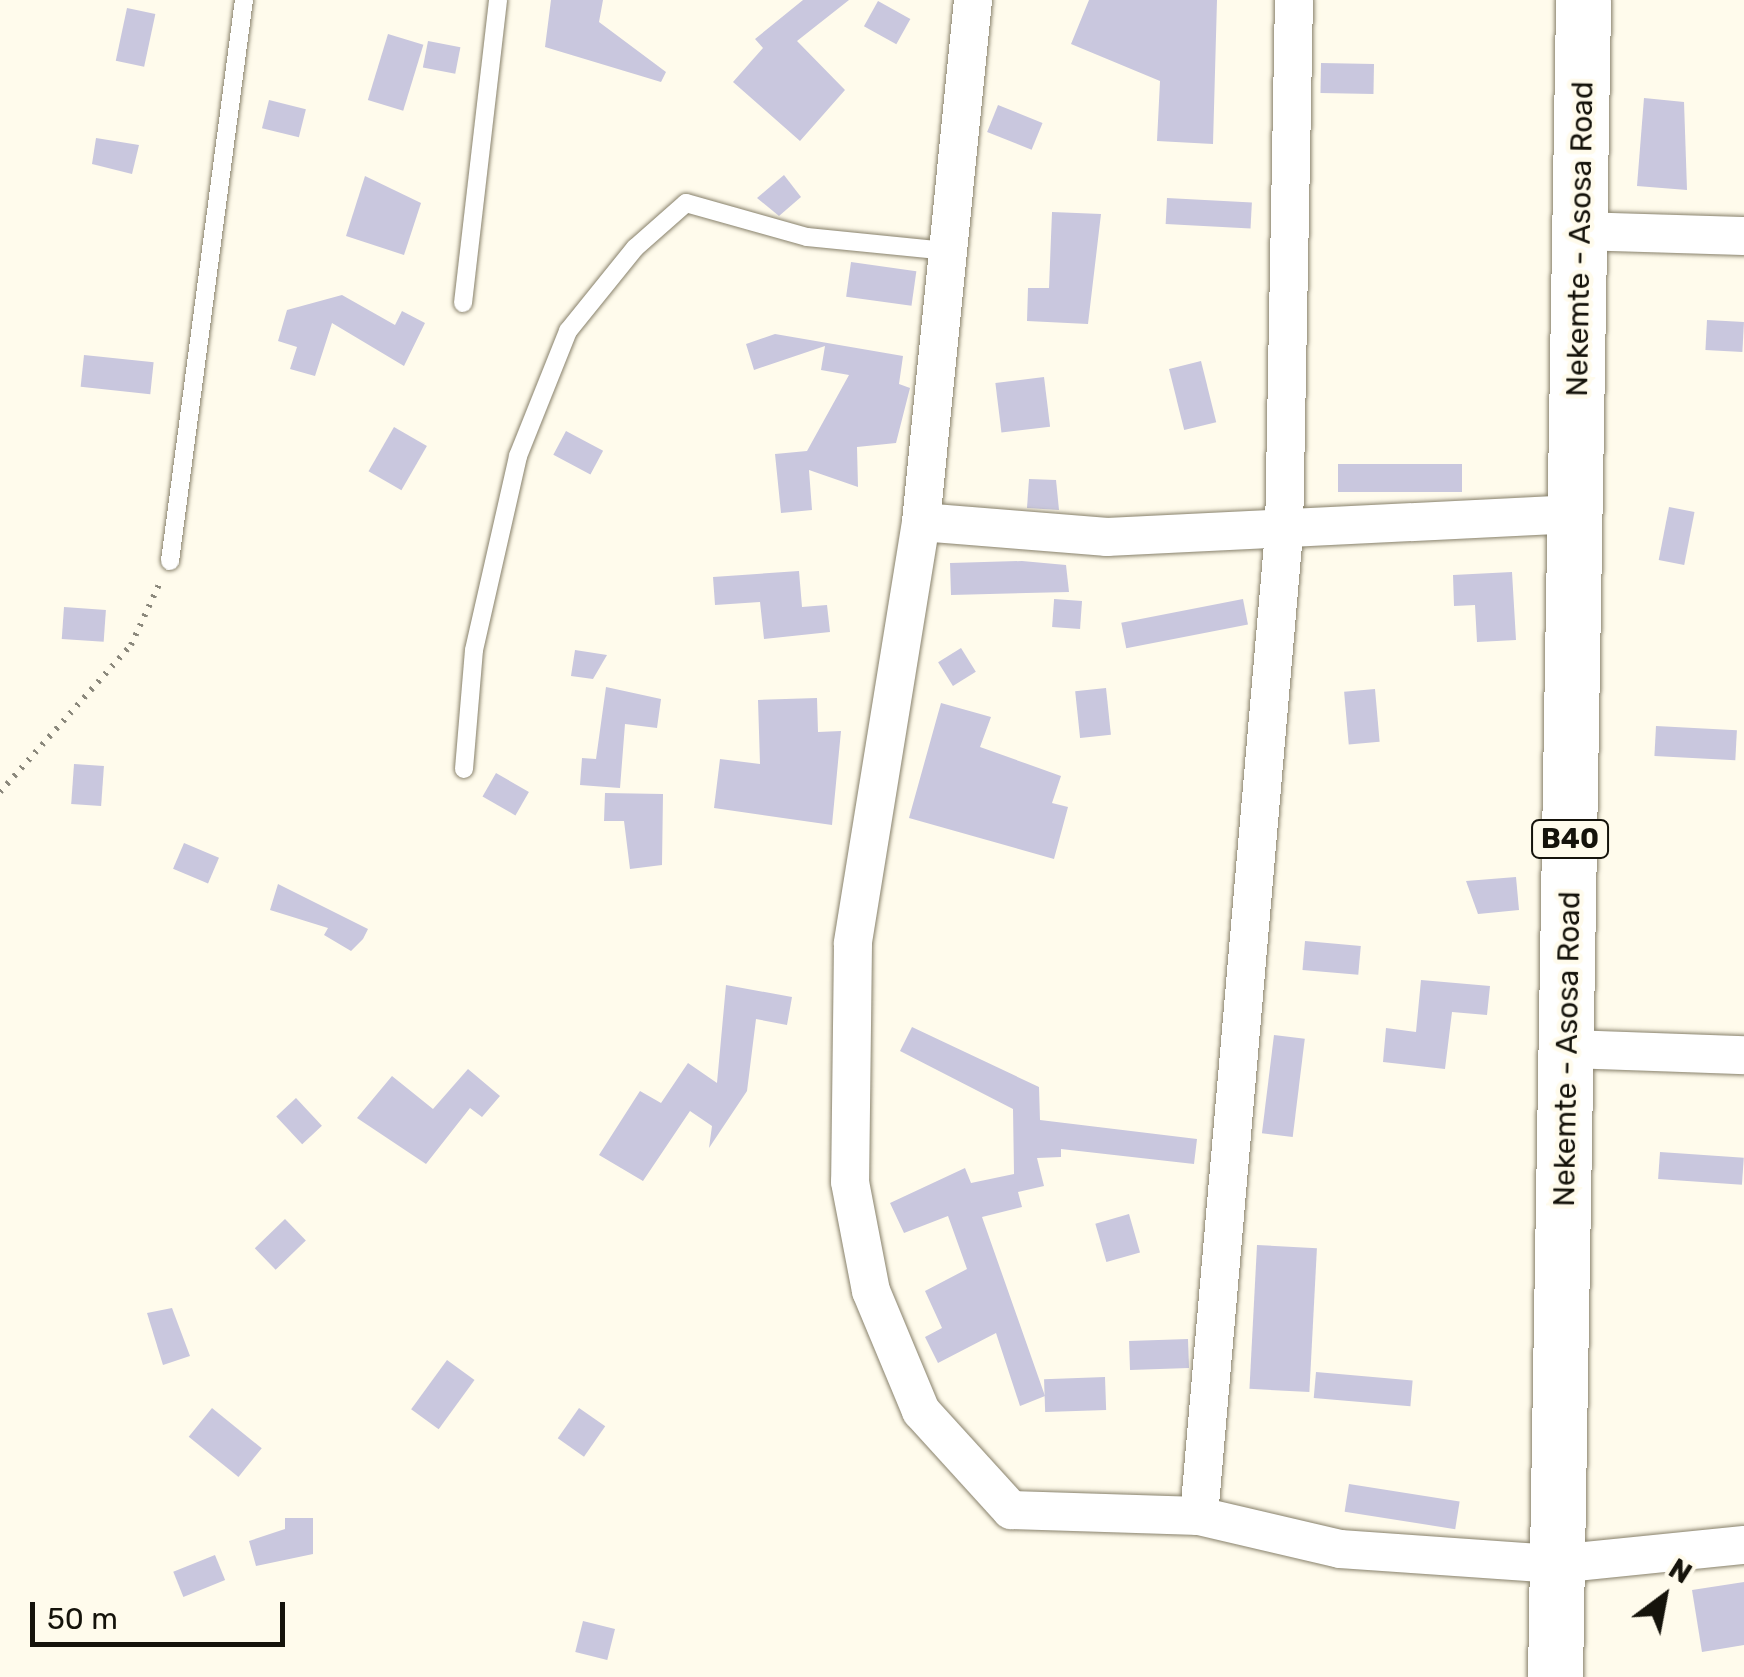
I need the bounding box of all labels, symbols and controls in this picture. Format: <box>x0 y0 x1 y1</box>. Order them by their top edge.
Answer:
street label: Nekemte - Asosa Road <box>1559 81 1601 397</box>
road number: B40 <box>1530 816 1610 862</box>
street label: Nekemte - Asosa Road <box>1546 891 1588 1207</box>
north arrow <box>1614 1547 1714 1647</box>
text: N <box>1663 1552 1697 1590</box>
scale bar <box>35 1582 290 1644</box>
text: 50 m <box>47 1601 118 1637</box>

